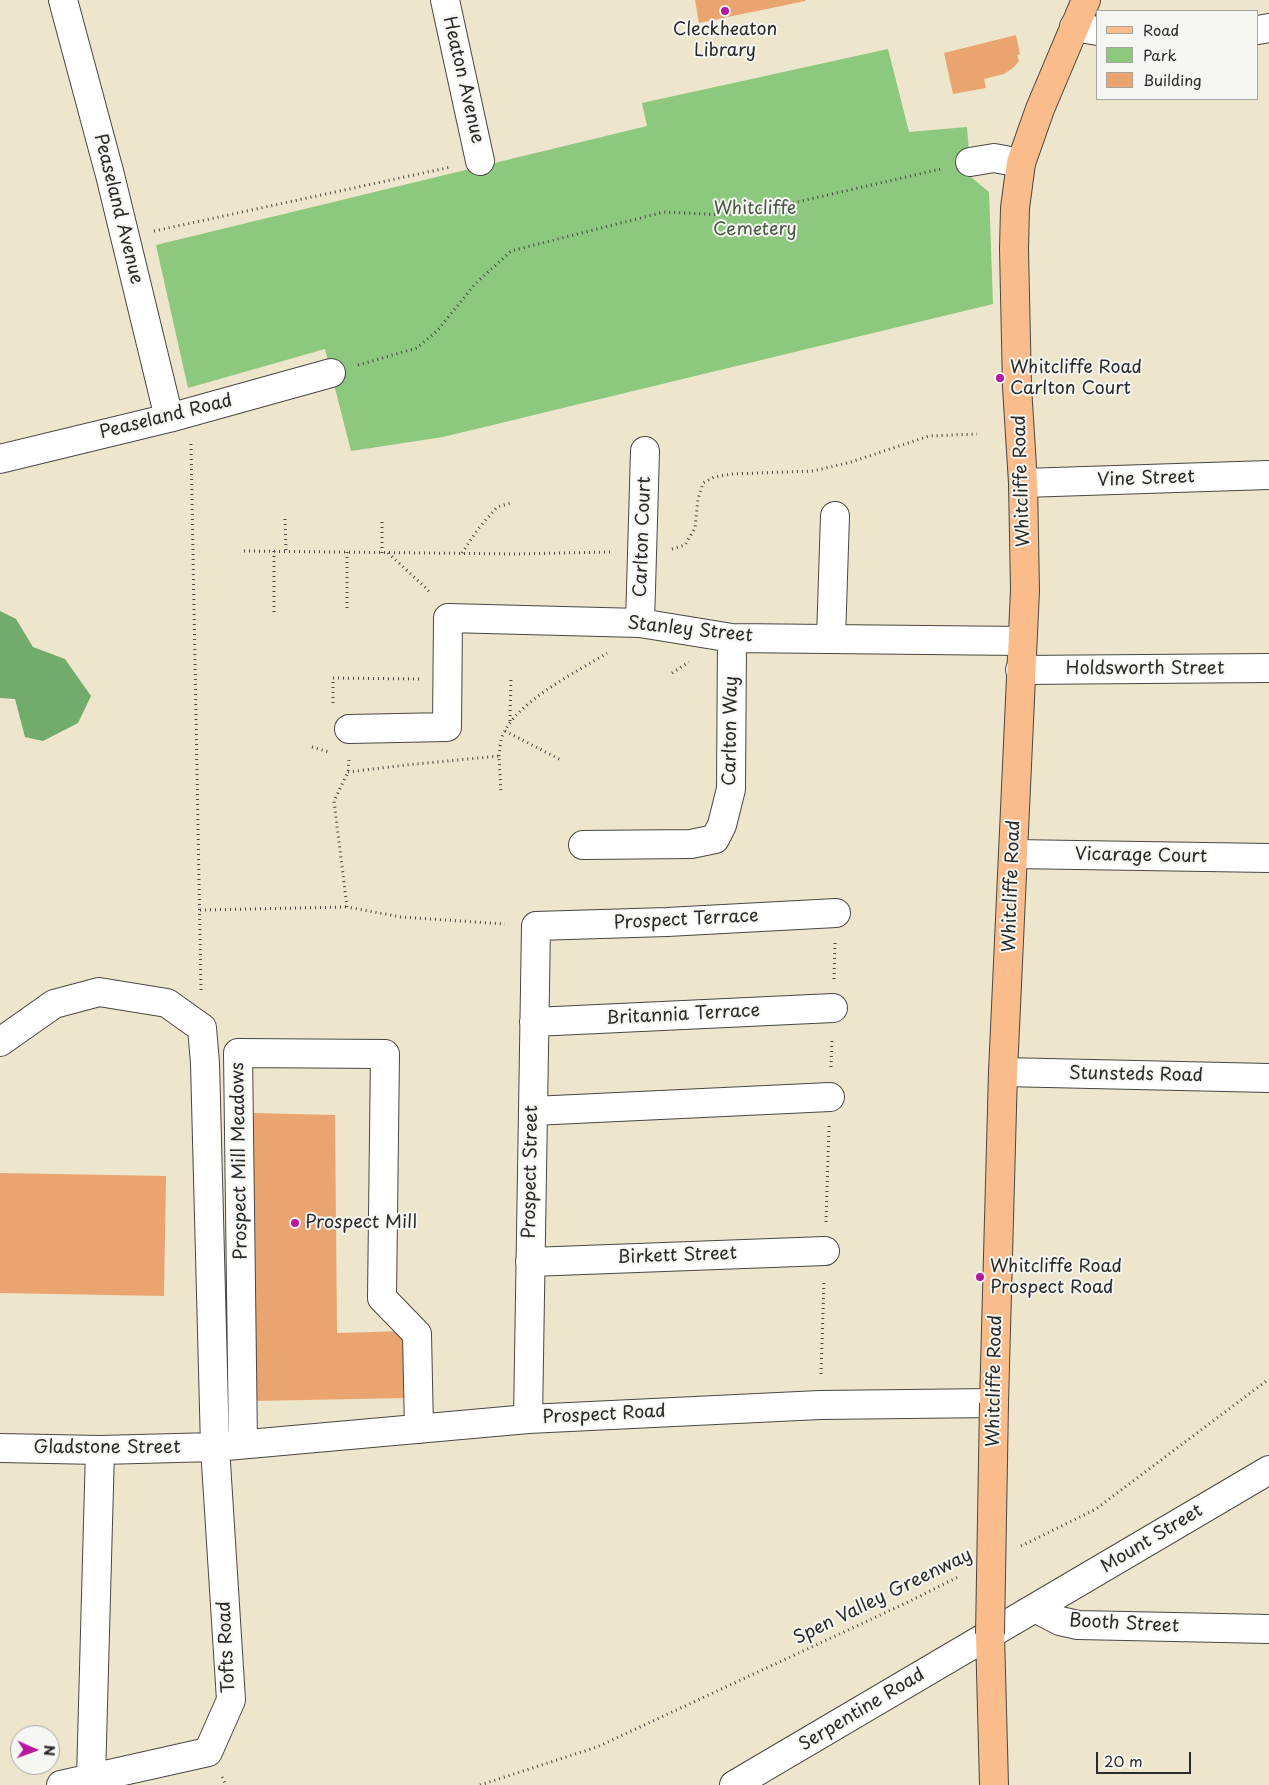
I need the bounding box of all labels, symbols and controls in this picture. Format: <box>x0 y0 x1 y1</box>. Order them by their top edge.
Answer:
marker: Cleckheaton Library <box>719 5 731 17</box>
legend <box>1096 10 1259 100</box>
street label: Heaton Avenue <box>438 14 488 146</box>
text: Road <box>1143 18 1179 41</box>
place label: Cleckheaton Library <box>673 19 777 62</box>
text: Park <box>1143 43 1177 66</box>
text: Building <box>1143 68 1202 91</box>
street label: Peaseland Avenue <box>89 132 147 286</box>
park label: Whitcliffe Cemetery <box>713 198 797 240</box>
place label: Whitcliffe Road Carlton Court <box>1010 357 1142 399</box>
marker: Whitcliffe Road Carlton Court <box>994 372 1006 384</box>
street label: Peaseland Road <box>97 390 235 444</box>
street label: Whitcliffe Road <box>1009 415 1035 547</box>
street label: Vine Street <box>1097 467 1195 491</box>
street label: Carlton Court <box>630 476 656 598</box>
street label: Stanley Street <box>626 613 754 647</box>
street label: Holdsworth Street <box>1066 658 1224 680</box>
street label: Carlton Way <box>719 676 743 786</box>
street label: Whitcliffe Road <box>999 820 1025 952</box>
street label: Vicarage Court <box>1075 844 1207 868</box>
street label: Prospect Terrace <box>613 905 759 935</box>
street label: Britannia Terrace <box>605 1000 761 1030</box>
street label: Prospect Mill Meadows <box>227 1062 253 1260</box>
street label: Stunsteds Road <box>1069 1063 1203 1087</box>
street label: Prospect Street <box>519 1105 543 1239</box>
place label: Prospect Mill <box>305 1212 417 1234</box>
marker: Prospect Mill <box>289 1217 301 1229</box>
street label: Birkett Street <box>617 1243 737 1269</box>
place label: Whitcliffe Road Prospect Road <box>990 1256 1122 1298</box>
marker: Whitcliffe Road Prospect Road <box>974 1271 986 1283</box>
street label: Whitcliffe Road <box>983 1315 1007 1447</box>
street label: Prospect Road <box>542 1401 666 1429</box>
street label: Gladstone Street <box>34 1437 180 1459</box>
street label: Mount Street <box>1097 1500 1207 1578</box>
street label: Spen Valley Greenway <box>790 1544 976 1650</box>
street label: Tofts Road <box>214 1600 240 1694</box>
street label: Booth Street <box>1068 1610 1180 1638</box>
street label: Serpentine Road <box>795 1664 929 1756</box>
north arrow <box>10 1725 60 1775</box>
scale bar <box>1099 1742 1194 1774</box>
text: N <box>39 1745 60 1756</box>
text: 20 m <box>1104 1749 1143 1772</box>

